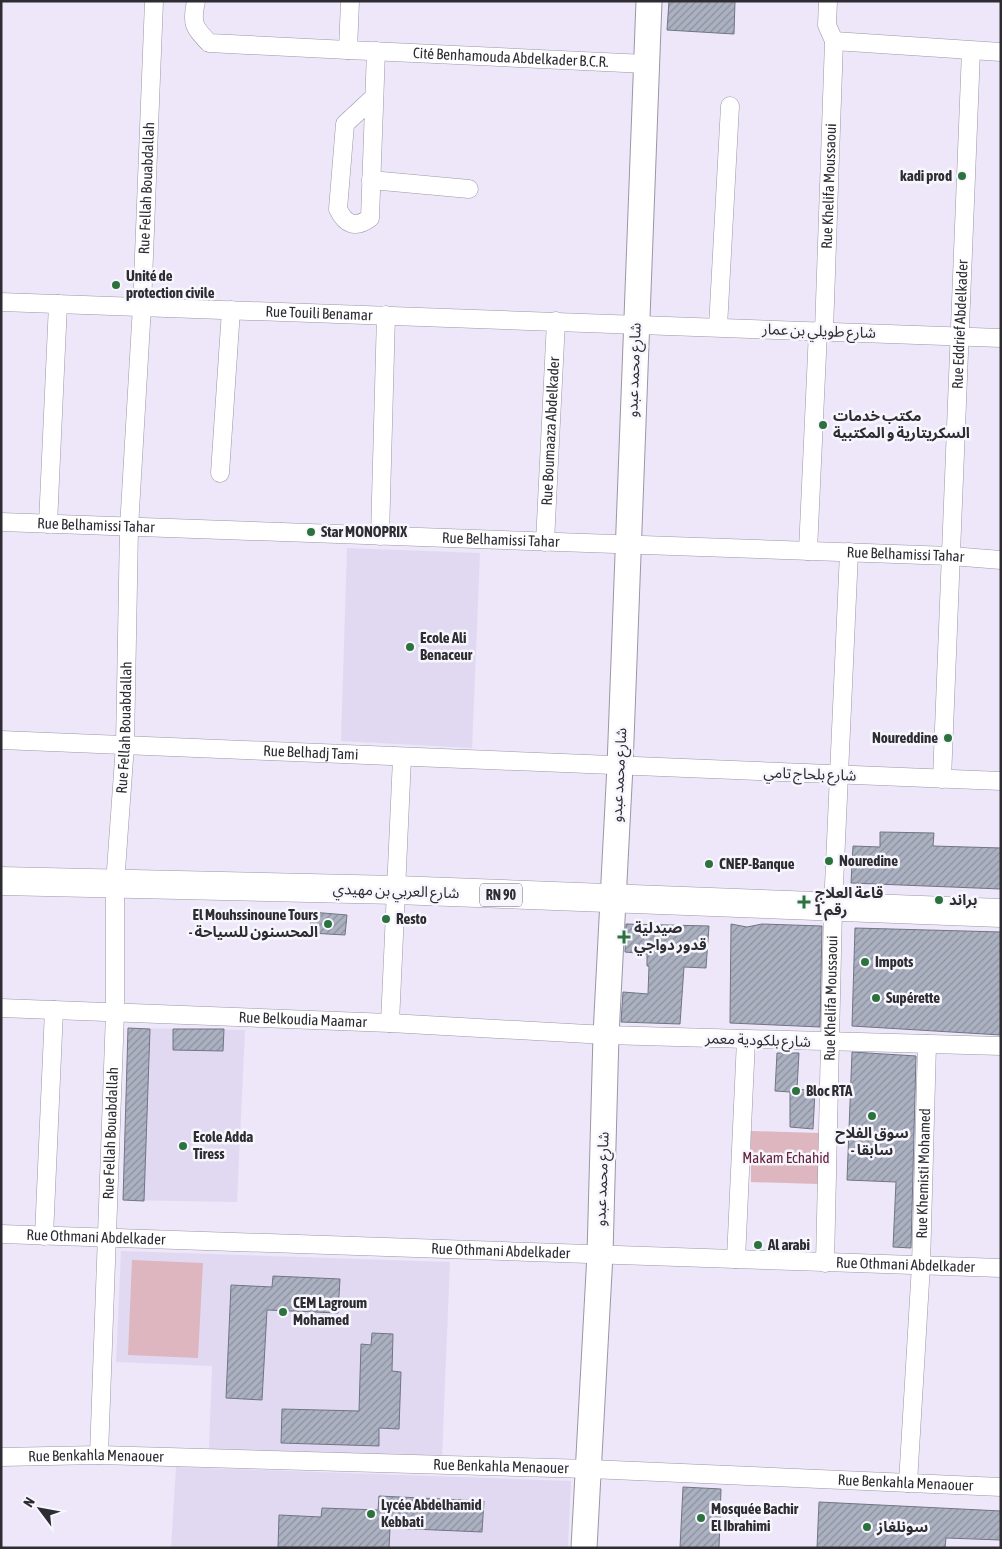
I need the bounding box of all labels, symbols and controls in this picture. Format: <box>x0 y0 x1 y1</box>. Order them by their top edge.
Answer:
street label: Cité Benhamouda Abdelkader B.C.R. <box>413 44 609 70</box>
street label: Rue Fellah Bouabdallah <box>135 122 157 255</box>
street label: Rue Khelifa Moussaoui <box>818 123 839 249</box>
place label: kadi prod <box>900 167 952 184</box>
marker: kadi prod <box>956 170 968 182</box>
street label: Rue Eddrief Abdelkader <box>949 259 971 389</box>
place label: Unité de protection civile <box>126 267 215 301</box>
marker: Unité de protection civile <box>110 279 122 291</box>
street label: Rue Touili Benamar <box>265 303 373 323</box>
street label: شارع طويلي بن عمار <box>761 320 876 345</box>
street label: شارع محمد عبدو <box>623 322 648 418</box>
street label: Rue Boumaaza Abdelkader <box>538 356 562 506</box>
place label: مكتب خدمات السكريتارية و المكتبية <box>833 407 970 442</box>
marker: مكتب خدمات السكريتارية و المكتبية <box>817 419 829 431</box>
street label: Rue Belhamissi Tahar <box>37 514 156 536</box>
place label: Star MONOPRIX <box>321 523 407 540</box>
marker: Star MONOPRIX <box>305 526 317 538</box>
street label: Rue Belhamissi Tahar <box>442 529 560 550</box>
street label: Rue Belhamissi Tahar <box>846 543 965 565</box>
place label: Ecole Ali Benaceur <box>420 629 473 663</box>
marker: Ecole Ali Benaceur <box>404 641 416 653</box>
street label: Rue Fellah Bouabdallah <box>113 661 135 794</box>
street label: شارع محمد عبدو <box>608 727 633 823</box>
place label: Noureddine <box>872 729 938 746</box>
marker: Noureddine <box>942 732 954 744</box>
street label: Rue Belhadj Tami <box>263 742 359 763</box>
street label: شارع بلحاج تامي <box>763 763 857 788</box>
place label: Nouredine <box>839 852 898 869</box>
place label: CNEP-Banque <box>719 855 795 872</box>
marker: Nouredine <box>823 855 835 867</box>
marker: CNEP-Banque <box>703 858 715 870</box>
street label: شارع العربي بن مهيدي <box>332 880 460 905</box>
road number: RN 90 <box>480 884 522 906</box>
place label: قاعة العلاج رقم 1 <box>815 884 883 921</box>
place label: براند <box>949 891 978 909</box>
marker: براند <box>933 894 945 906</box>
marker: قاعة العلاج رقم 1 <box>797 895 811 909</box>
place label: El Mouhssinoune Tours - المحسنون للسياحة <box>189 906 319 941</box>
place label: Resto <box>396 910 427 927</box>
marker: Resto <box>380 913 392 925</box>
marker: El Mouhssinoune Tours - المحسنون للسياحة <box>322 918 334 930</box>
place label: صيدلية قدور دواجي <box>634 919 707 956</box>
marker: صيدلية قدور دواجي <box>618 931 630 943</box>
street label: Rue Khelifa Moussaoui <box>821 935 840 1061</box>
place label: Impots <box>875 953 914 970</box>
marker: Impots <box>859 956 871 968</box>
place label: Supérette <box>886 989 940 1006</box>
marker: Supérette <box>870 992 882 1004</box>
street label: Rue Belkoudia Maamar <box>238 1008 368 1030</box>
street label: شارع بلكودية معمر <box>704 1029 811 1054</box>
street label: Rue Fellah Bouabdallah <box>99 1067 121 1200</box>
place label: Bloc RTA <box>806 1082 853 1099</box>
marker: Bloc RTA <box>790 1085 802 1097</box>
street label: Rue Khemisti Mohamed <box>913 1108 933 1239</box>
marker: سوق الفلاح - سابقا <box>866 1110 878 1122</box>
place label: سوق الفلاح - سابقا <box>835 1124 909 1158</box>
place label: Ecole Adda Tiress <box>193 1128 253 1162</box>
street label: شارع محمد عبدو <box>591 1131 616 1227</box>
marker: Ecole Adda Tiress <box>177 1140 189 1152</box>
park label: Makam Echahid <box>742 1149 830 1166</box>
street label: Rue Othmani Abdelkader <box>26 1226 166 1248</box>
place label: Al arabi <box>767 1236 810 1253</box>
marker: Al arabi <box>752 1239 764 1251</box>
street label: Rue Othmani Abdelkader <box>431 1240 571 1261</box>
street label: Rue Othmani Abdelkader <box>836 1253 976 1275</box>
place label: CEM Lagroum Mohamed <box>293 1294 367 1328</box>
marker: CEM Lagroum Mohamed <box>277 1306 289 1318</box>
street label: Rue Benkahla Menaouer <box>28 1446 165 1465</box>
street label: Rue Benkahla Menaouer <box>433 1456 569 1476</box>
street label: Rue Benkahla Menaouer <box>837 1471 974 1494</box>
north arrow <box>15 1484 65 1534</box>
text: N <box>20 1494 38 1510</box>
place label: Lycée Abdelhamid Kebbati <box>381 1496 482 1530</box>
place label: Mosquée Bachir El Ibrahimi <box>711 1500 799 1534</box>
marker: Lycée Abdelhamid Kebbati <box>365 1508 377 1520</box>
marker: Mosquée Bachir El Ibrahimi <box>695 1512 707 1524</box>
place label: سونلغاز <box>876 1518 928 1536</box>
marker: سونلغاز <box>861 1521 873 1533</box>

